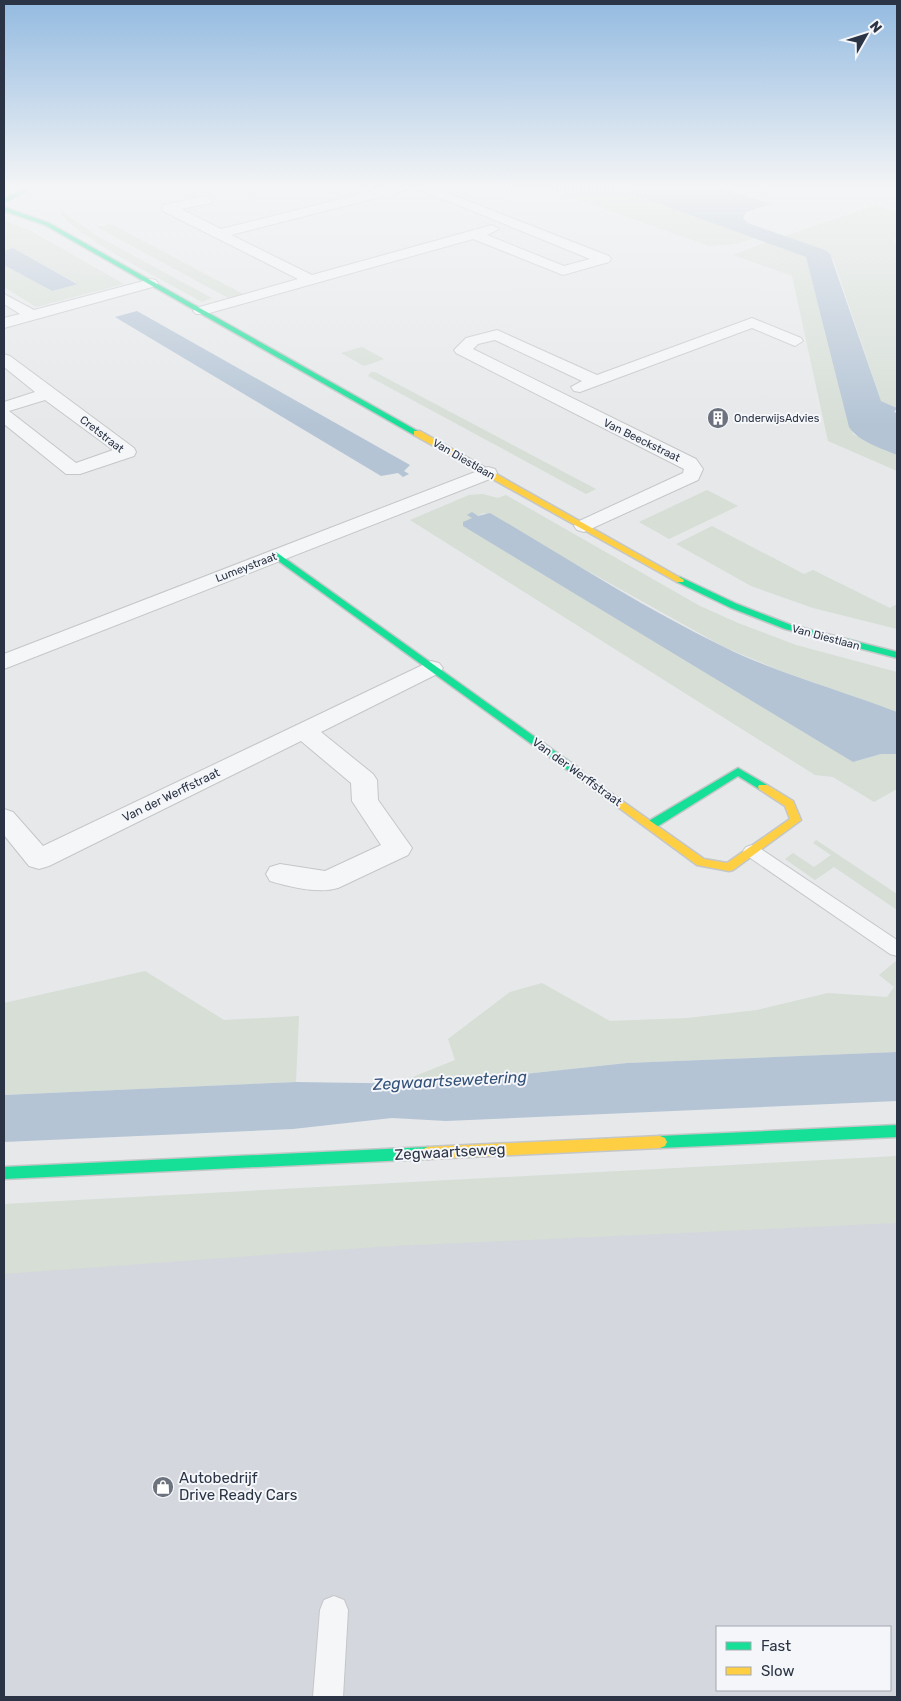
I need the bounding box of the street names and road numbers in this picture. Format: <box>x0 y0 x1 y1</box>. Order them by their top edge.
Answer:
street label: Cretstraat <box>77 413 127 456</box>
street label: Van Beeckstraat <box>601 416 683 465</box>
street label: Van Diestlaan <box>430 436 497 483</box>
street label: Lumeystraat <box>214 550 279 585</box>
street label: Van Diestlaan <box>790 622 861 653</box>
street label: Van der Werffstraat <box>530 735 625 809</box>
street label: Van der Werffstraat <box>120 765 222 825</box>
street label: Zegwaartseweg <box>394 1140 506 1164</box>

